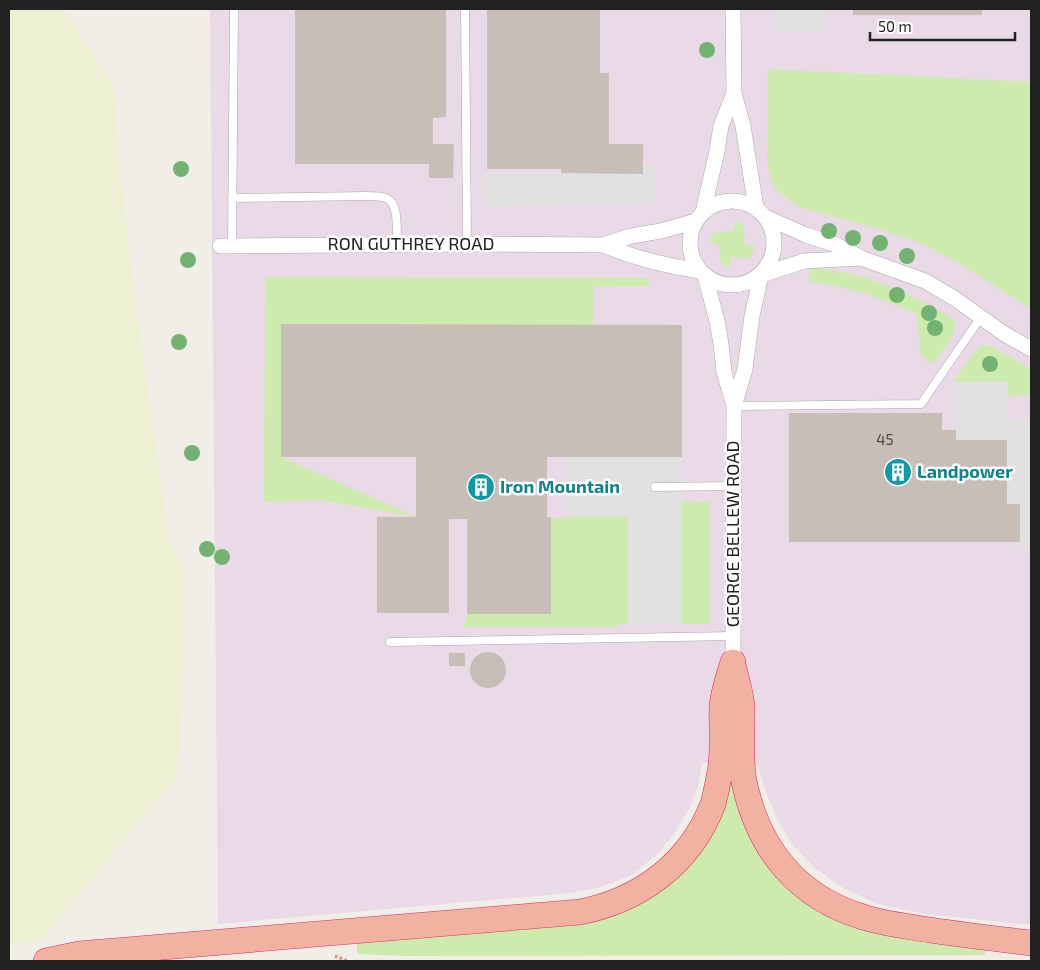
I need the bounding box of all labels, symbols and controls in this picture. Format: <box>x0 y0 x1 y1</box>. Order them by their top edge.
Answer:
scale bar <box>870 10 1015 42</box>
text: 50 m <box>878 17 912 35</box>
street label: RON GUTHREY ROAD <box>328 232 494 254</box>
house number: 45 <box>876 430 894 448</box>
street label: GEORGE BELLEW ROAD <box>721 441 743 627</box>
building icon: Landpower <box>883 457 913 487</box>
place label: Landpower <box>917 460 1013 482</box>
building icon: Iron Mountain <box>466 472 496 502</box>
place label: Iron Mountain <box>500 475 620 497</box>

